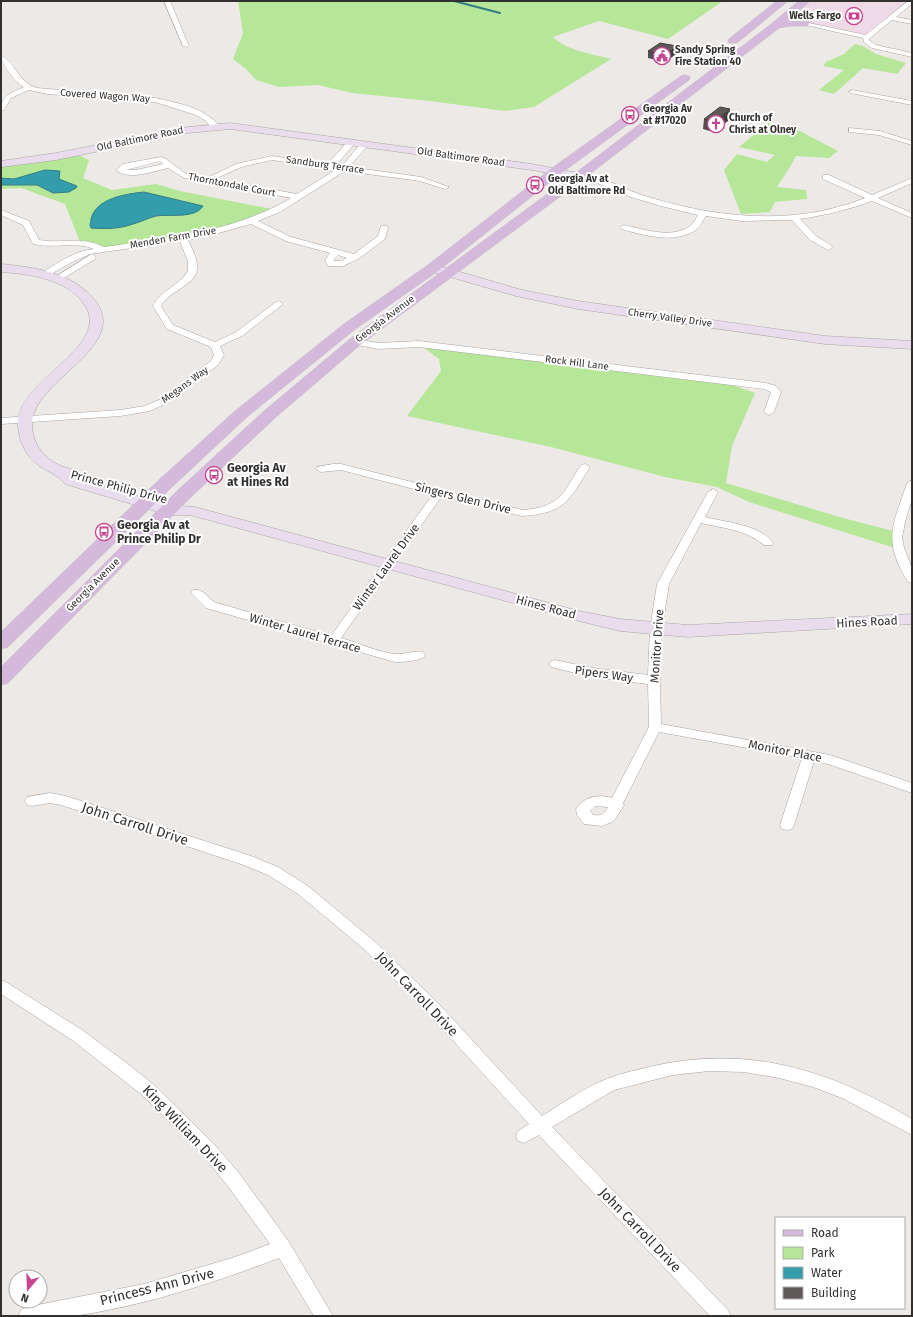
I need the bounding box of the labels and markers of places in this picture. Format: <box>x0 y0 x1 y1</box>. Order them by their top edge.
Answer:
bank icon: Wells Fargo <box>844 6 864 26</box>
place label: Wells Fargo <box>789 10 841 22</box>
place label: Sandy Spring Fire Station 40 <box>675 44 741 68</box>
public building icon: Sandy Spring Fire Station 40 <box>652 46 672 66</box>
place label: Georgia Av at #17020 <box>643 103 693 127</box>
bus stop icon: Georgia Av at #17020 <box>620 105 640 125</box>
place label: Church of Christ at Olney <box>729 112 797 136</box>
church icon: Church of Christ at Olney <box>706 114 726 134</box>
place label: Georgia Av at Old Baltimore Rd <box>548 173 625 197</box>
bus stop icon: Georgia Av at Old Baltimore Rd <box>525 175 545 195</box>
place label: Georgia Av at Hines Rd <box>227 461 289 489</box>
bus stop icon: Georgia Av at Hines Rd <box>204 465 224 485</box>
place label: Georgia Av at Prince Philip Dr <box>117 518 201 546</box>
bus stop icon: Georgia Av at Prince Philip Dr <box>94 522 114 542</box>

